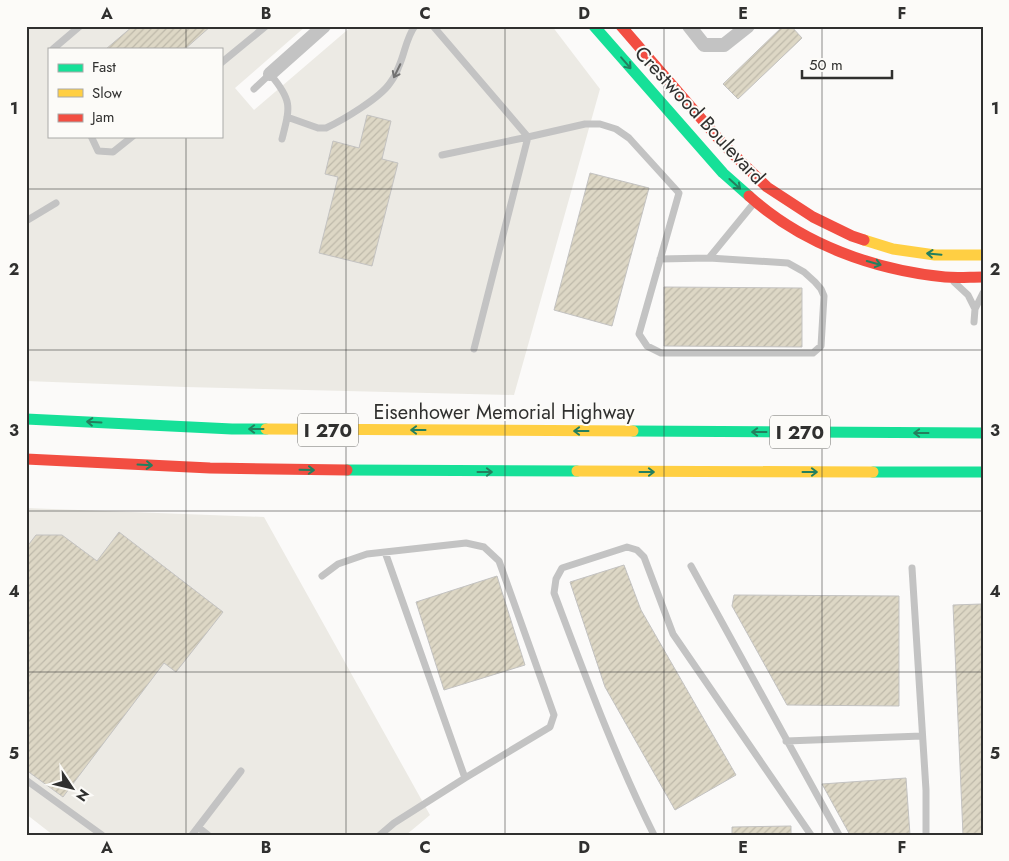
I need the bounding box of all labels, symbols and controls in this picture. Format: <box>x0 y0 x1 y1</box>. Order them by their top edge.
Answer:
text: A <box>100 2 113 25</box>
text: B <box>261 2 271 25</box>
text: C <box>419 2 431 25</box>
text: D <box>578 2 590 25</box>
text: E <box>738 2 748 25</box>
text: F <box>898 2 906 25</box>
street label: Crestwood Boulevard <box>628 40 772 191</box>
legend <box>48 48 222 138</box>
scale bar <box>802 48 892 80</box>
text: 50 m <box>809 54 843 76</box>
text: Fast <box>92 56 116 78</box>
one-way arrow <box>620 57 632 70</box>
one-way arrow <box>391 63 401 78</box>
text: Slow <box>92 82 123 104</box>
text: 1 <box>10 97 18 120</box>
text: 1 <box>991 97 999 120</box>
text: Jam <box>90 106 115 128</box>
one-way arrow <box>728 178 741 190</box>
one-way arrow <box>926 249 942 259</box>
text: 2 <box>9 258 19 281</box>
text: 2 <box>990 258 1000 281</box>
one-way arrow <box>866 259 882 269</box>
street label: Eisenhower Memorial Highway <box>373 398 635 427</box>
road number: I 270 <box>298 414 358 446</box>
road number: I 270 <box>770 416 830 448</box>
one-way arrow <box>86 418 102 427</box>
text: 3 <box>9 419 19 442</box>
text: 3 <box>990 419 1000 442</box>
one-way arrow <box>248 424 264 434</box>
one-way arrow <box>411 425 427 435</box>
one-way arrow <box>573 426 590 436</box>
one-way arrow <box>751 427 767 437</box>
one-way arrow <box>913 428 930 438</box>
one-way arrow <box>137 461 153 470</box>
one-way arrow <box>299 465 315 475</box>
one-way arrow <box>476 467 492 477</box>
one-way arrow <box>638 467 655 477</box>
one-way arrow <box>801 467 817 477</box>
text: 4 <box>8 580 20 603</box>
text: 4 <box>989 580 1001 603</box>
text: 5 <box>9 742 19 765</box>
text: 5 <box>990 742 1000 765</box>
north arrow <box>48 764 98 814</box>
text: N <box>71 785 94 806</box>
text: A <box>100 836 113 859</box>
text: B <box>261 836 271 859</box>
text: C <box>419 836 431 859</box>
text: D <box>578 836 590 859</box>
text: E <box>738 836 748 859</box>
text: F <box>898 836 906 859</box>

